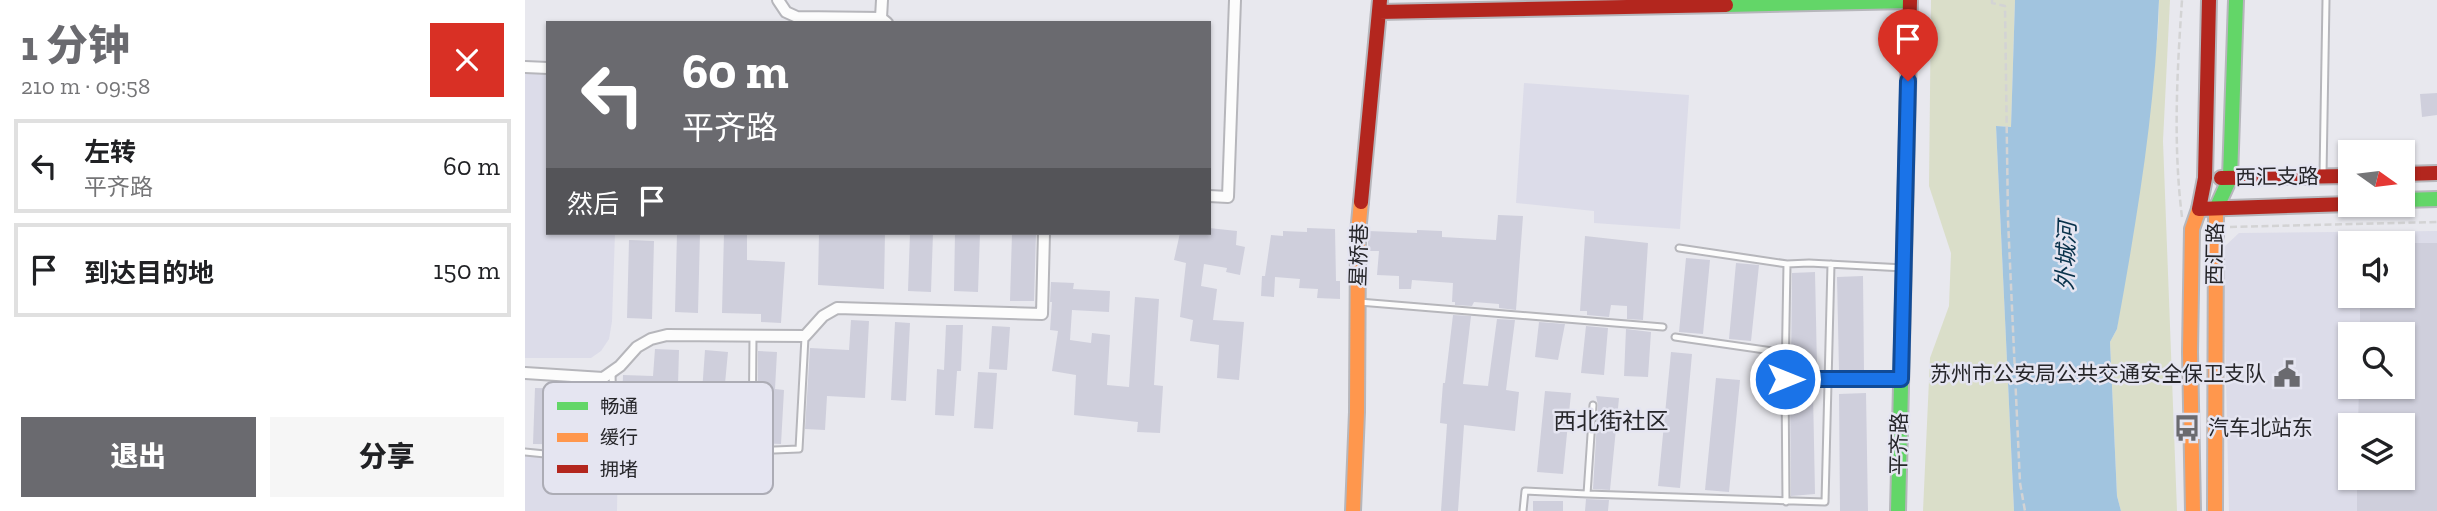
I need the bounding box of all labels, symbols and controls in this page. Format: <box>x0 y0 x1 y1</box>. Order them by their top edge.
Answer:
pin <box>1878 9 1938 81</box>
text: 1 分钟 <box>21 20 130 71</box>
icon: arrive <box>1889 20 1927 58</box>
button: close <box>430 23 504 97</box>
text: 60 m <box>682 42 789 101</box>
icon: left <box>567 49 658 140</box>
text: 210 m · 09:58 <box>21 72 150 100</box>
text: 平齐路 <box>682 109 778 147</box>
text: 左转 <box>84 136 136 168</box>
north arrow <box>2338 140 2415 217</box>
map controls <box>2338 140 2415 490</box>
icon: left <box>25 147 63 185</box>
text: 60 m <box>443 150 500 182</box>
street label: 西汇支路 <box>2235 163 2319 190</box>
text: 平齐路 <box>84 173 153 201</box>
icon: arrive <box>633 182 671 220</box>
text: 然后 <box>567 188 619 220</box>
water label: 外城河 <box>2051 217 2081 291</box>
street label: 西汇路 <box>2201 222 2228 286</box>
street label: 星桥巷 <box>1345 223 1372 287</box>
button: sound <box>2338 231 2415 308</box>
icon: arrive <box>25 251 63 289</box>
text: 150 m <box>433 254 500 286</box>
text: 到达目的地 <box>84 257 214 289</box>
button: search <box>2338 322 2415 399</box>
position arrow <box>1748 342 1822 416</box>
public building icon: 苏州市公安局公共交通安全保卫支队 <box>2272 359 2302 389</box>
place label: 苏州市公安局公共交通安全保卫支队 <box>1930 361 2266 386</box>
legend <box>543 382 773 494</box>
text: 畅通 <box>600 395 638 418</box>
district label: 西北街社区 <box>1554 407 1669 435</box>
street label: 平齐路 <box>1885 412 1912 476</box>
bus stop icon: 汽车北站东 <box>2172 413 2202 443</box>
button: layers <box>2338 413 2415 490</box>
place label: 汽车北站东 <box>2208 415 2313 440</box>
button: 退出 <box>21 417 256 497</box>
button: 分享 <box>270 417 504 497</box>
text: 缓行 <box>600 426 638 449</box>
text: 拥堵 <box>600 458 638 481</box>

